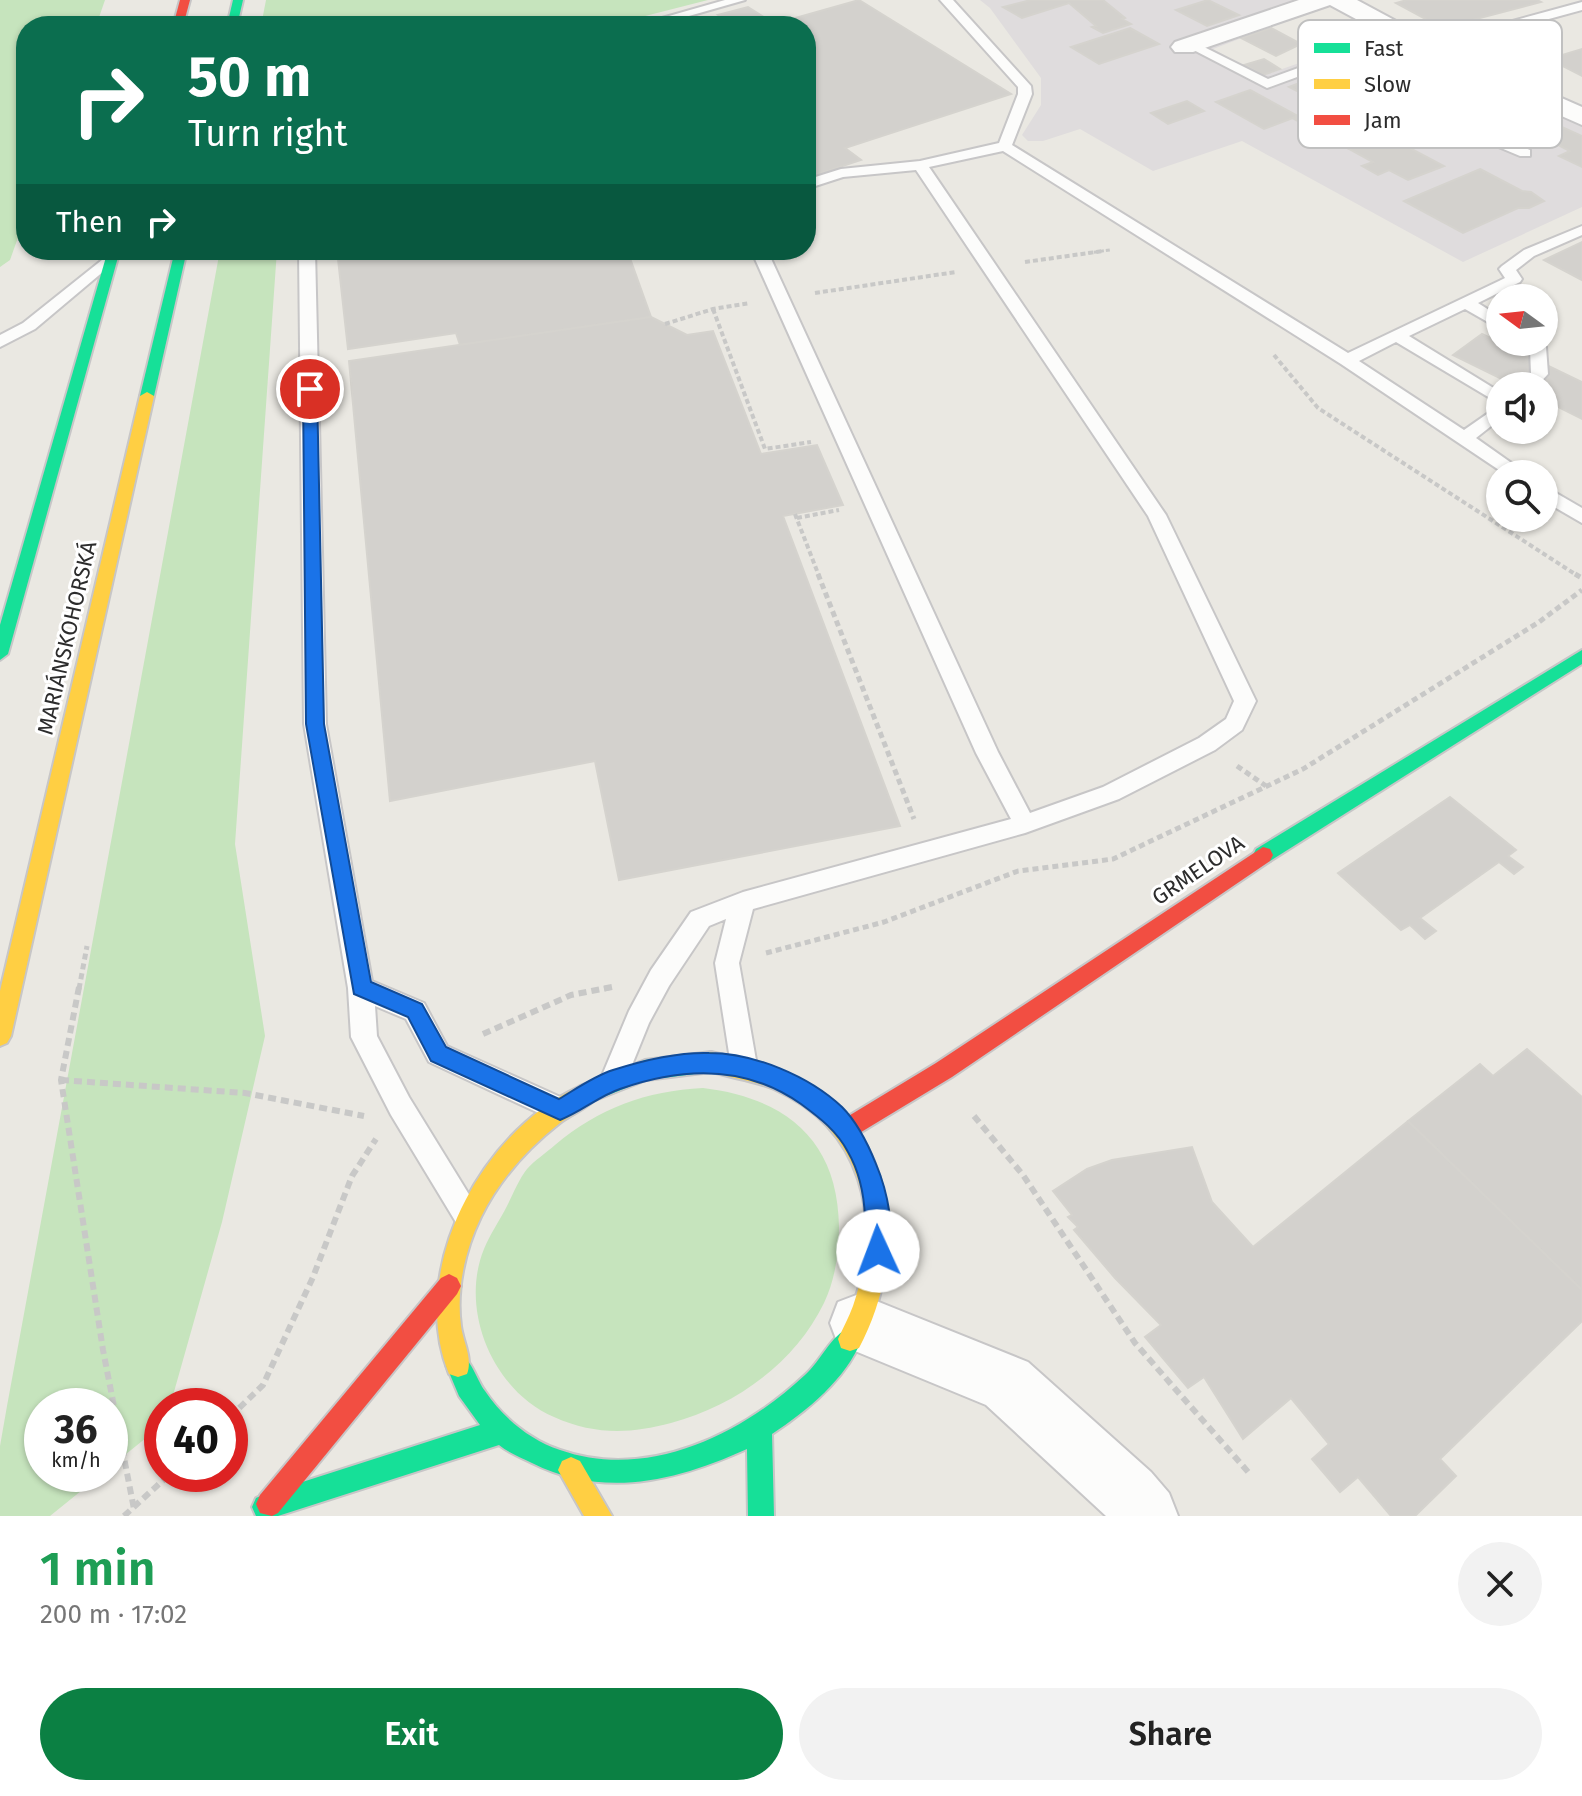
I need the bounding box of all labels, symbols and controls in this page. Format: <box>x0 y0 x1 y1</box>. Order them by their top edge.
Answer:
legend <box>1298 20 1562 148</box>
text: Fast <box>1364 35 1404 62</box>
text: 50 m <box>188 44 311 111</box>
icon: right <box>56 48 160 152</box>
text: Slow <box>1364 71 1411 98</box>
text: Jam <box>1364 107 1402 134</box>
text: Turn right <box>188 112 348 156</box>
icon: right <box>139 200 183 244</box>
text: Then <box>56 204 123 240</box>
north arrow <box>1486 284 1558 356</box>
map controls <box>1486 284 1558 532</box>
pin <box>276 355 344 423</box>
icon: arrive <box>288 367 332 411</box>
button: sound <box>1486 372 1558 444</box>
button: search <box>1486 460 1558 532</box>
street label: MARIÁNSKOHORSKÁ <box>32 538 103 737</box>
street label: GRMELOVA <box>1147 829 1250 911</box>
position arrow <box>836 1209 920 1293</box>
speed limit sign: 40 <box>144 1388 248 1492</box>
text: 36 <box>54 1406 98 1454</box>
text: km/h <box>51 1448 101 1472</box>
text: 1 min <box>40 1540 156 1598</box>
button: close <box>1458 1542 1542 1626</box>
text: 200 m · 17:02 <box>40 1599 187 1630</box>
button: Exit <box>40 1688 783 1780</box>
button: Share <box>799 1688 1542 1780</box>

